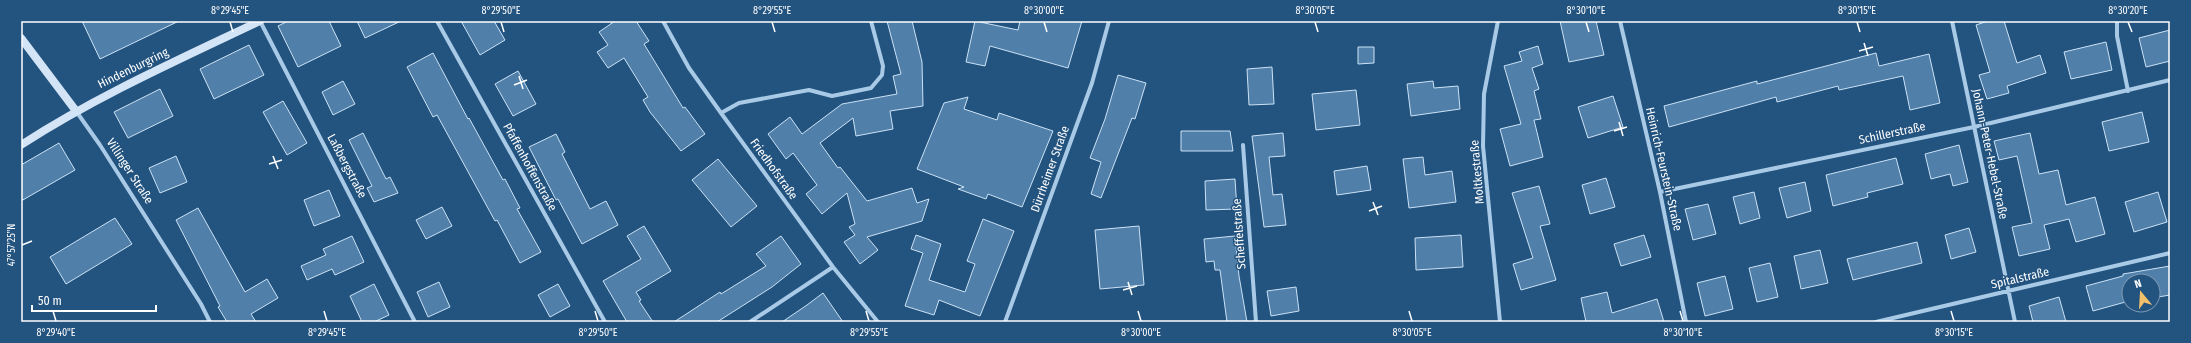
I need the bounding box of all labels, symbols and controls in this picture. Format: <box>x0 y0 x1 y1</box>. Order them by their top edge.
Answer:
text: 8°29'45"E <box>211 5 249 17</box>
text: 8°29'50"E <box>481 5 521 17</box>
text: 8°29'55"E <box>753 5 791 17</box>
text: 8°30'00"E <box>1024 5 1064 17</box>
text: 8°30'05"E <box>1295 5 1335 17</box>
text: 8°30'10"E <box>1567 5 1606 17</box>
text: 8°30'15"E <box>1838 5 1876 17</box>
text: 8°30'20"E <box>2108 5 2148 17</box>
street label: Hindenburgring <box>95 45 171 91</box>
street label: Johann-Peter-Hebel-Straße <box>1969 87 2011 221</box>
street label: Heinrich-Feurstein-Straße <box>1643 106 1685 232</box>
street label: Schillerstraße <box>1857 119 1927 147</box>
street label: Pfaffenhoffenstraße <box>500 121 560 213</box>
street label: Dürrheimer Straße <box>1028 124 1072 214</box>
street label: Laßbergstraße <box>324 132 370 200</box>
street label: Villinger Straße <box>104 136 156 206</box>
street label: Friedhofstraße <box>747 136 801 202</box>
street label: Moltkestraße <box>1467 139 1487 205</box>
street label: Scheffelstraße <box>1230 198 1248 270</box>
text: 47°57'25"N <box>6 224 18 266</box>
street label: Spitalstraße <box>1990 265 2050 291</box>
north arrow <box>2121 273 2161 313</box>
text: N <box>2133 277 2143 291</box>
scale bar <box>32 287 156 313</box>
text: 50 m <box>38 294 62 308</box>
text: 8°29'40"E <box>37 327 76 339</box>
text: 8°29'45"E <box>308 327 346 339</box>
text: 8°29'50"E <box>578 327 618 339</box>
text: 8°29'55"E <box>850 327 888 339</box>
text: 8°30'00"E <box>1121 327 1161 339</box>
text: 8°30'05"E <box>1392 327 1432 339</box>
text: 8°30'10"E <box>1664 327 1703 339</box>
text: 8°30'15"E <box>1935 327 1973 339</box>

